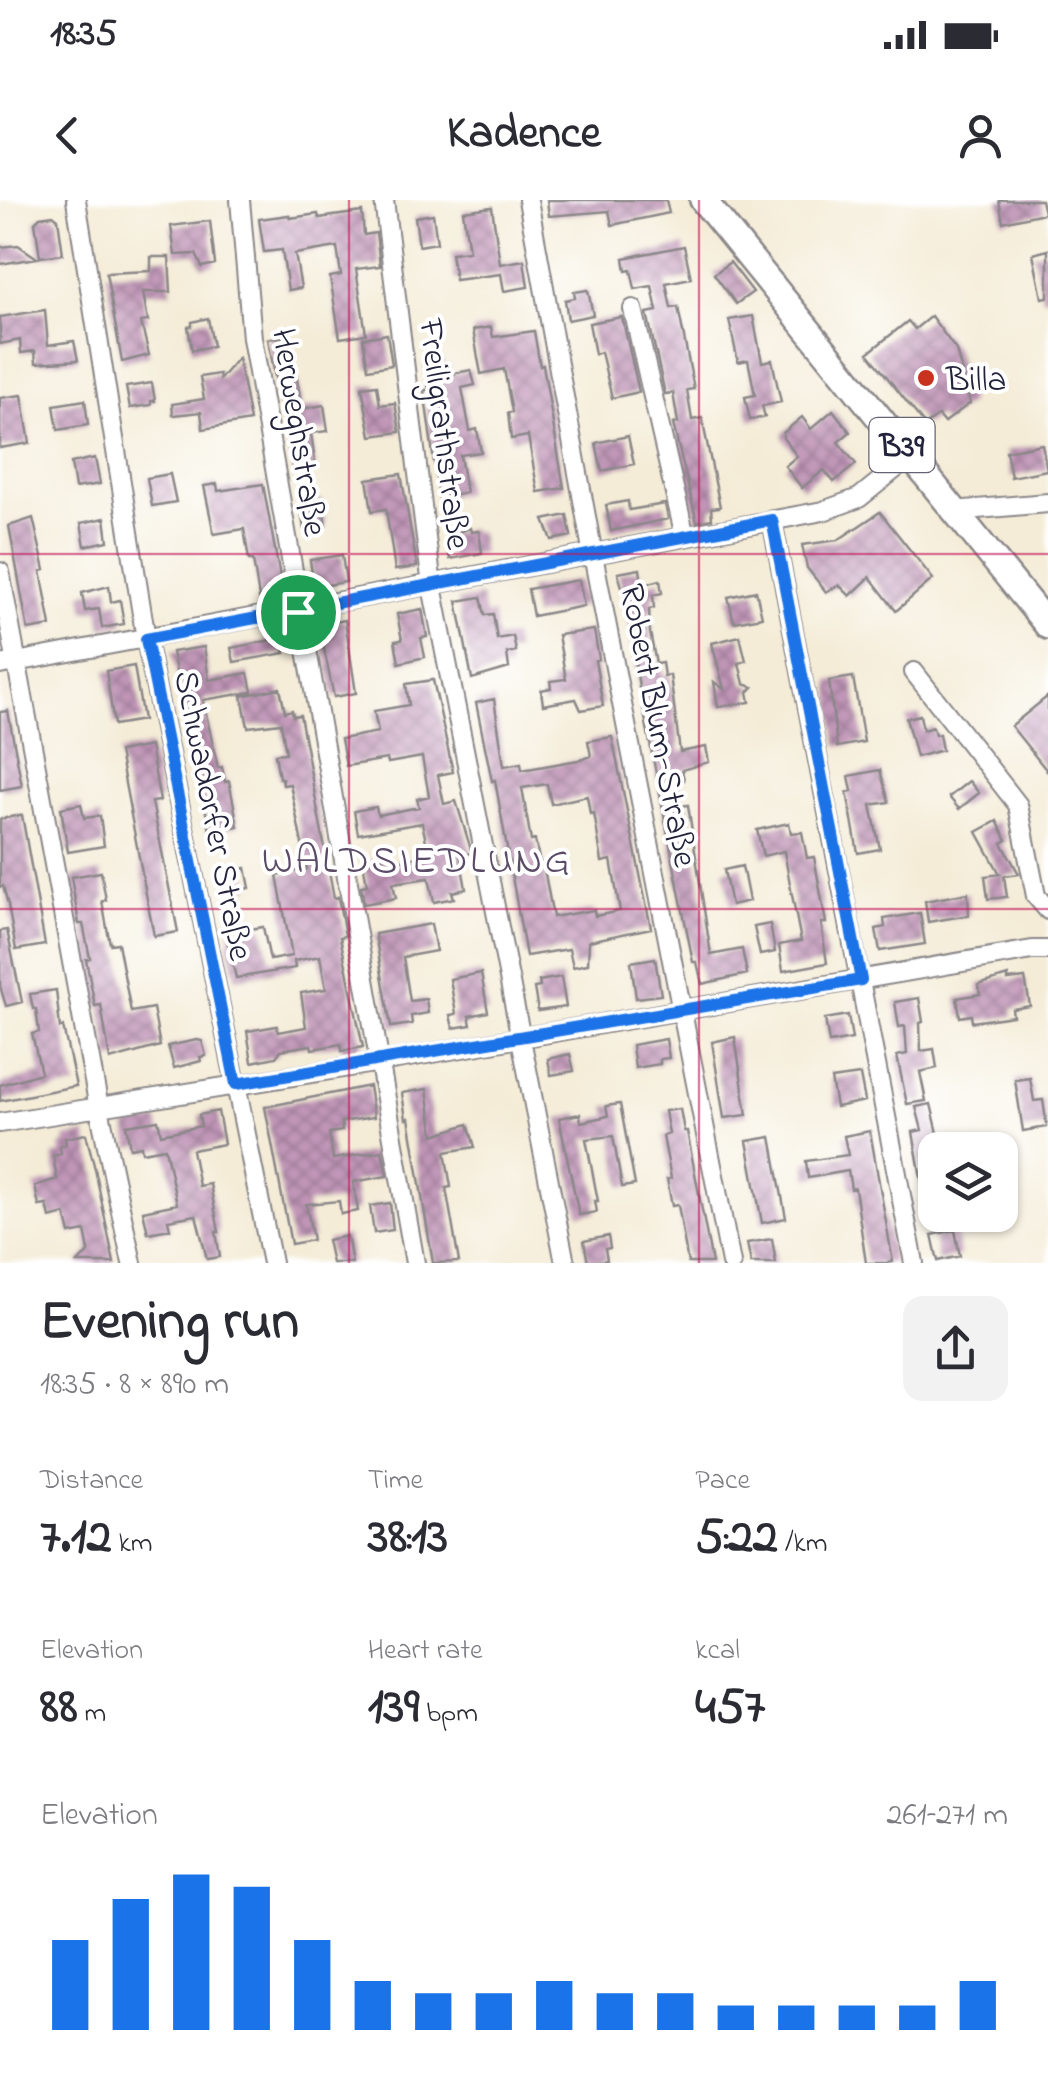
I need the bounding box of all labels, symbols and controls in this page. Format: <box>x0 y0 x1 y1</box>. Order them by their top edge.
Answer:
text: 18:35 <box>50 7 117 63</box>
text: Kadence <box>447 102 601 168</box>
icon: back <box>40 108 95 163</box>
icon: person <box>953 108 1008 163</box>
street label: Freiligrathstraße <box>403 315 482 553</box>
street label: Herweghstraße <box>256 325 339 540</box>
place label: Billa <box>945 356 1007 407</box>
marker: Billa <box>915 367 937 389</box>
road number: B39 <box>870 418 934 472</box>
pin <box>256 570 341 655</box>
street label: Robert Blum-Straße <box>604 580 709 872</box>
icon: arrive <box>271 585 326 640</box>
street label: Schwadorfer Straße <box>158 666 265 965</box>
district label: WALDSIEDLUNG <box>262 833 572 892</box>
map controls <box>918 1132 1018 1232</box>
button: layers <box>918 1132 1018 1232</box>
text: Evening run <box>40 1284 299 1364</box>
button: share <box>903 1296 1008 1401</box>
text: 18:35 · 8 × 890 m <box>40 1362 229 1409</box>
text: Distance <box>40 1461 143 1502</box>
text: Time <box>368 1461 423 1502</box>
text: Pace <box>695 1461 750 1502</box>
text: 7.12 <box>40 1502 112 1575</box>
text: 38:13 <box>368 1502 448 1575</box>
text: 5:22 <box>695 1502 778 1575</box>
text: km <box>112 1524 153 1565</box>
text: /km <box>778 1524 828 1565</box>
text: Elevation <box>40 1631 143 1672</box>
text: Heart rate <box>368 1631 482 1672</box>
text: kcal <box>695 1631 740 1672</box>
text: 88 <box>40 1672 78 1745</box>
text: 139 <box>368 1672 419 1745</box>
text: 457 <box>695 1672 765 1745</box>
text: m <box>78 1694 106 1735</box>
text: bpm <box>419 1694 478 1735</box>
text: Elevation <box>40 1793 158 1840</box>
text: 261–271 m <box>887 1793 1008 1840</box>

